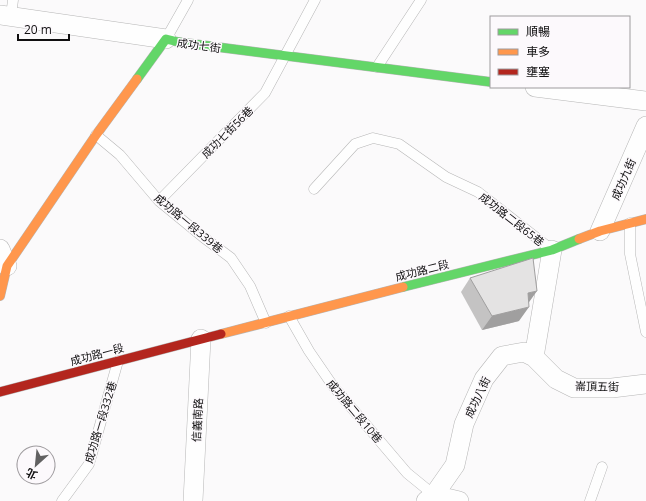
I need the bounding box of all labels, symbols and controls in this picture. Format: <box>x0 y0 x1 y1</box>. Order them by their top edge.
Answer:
scale bar <box>18 16 69 42</box>
legend <box>490 16 630 88</box>
text: 20 m <box>24 21 52 38</box>
text: 順暢 <box>526 23 550 40</box>
street label: 成功七街 <box>176 35 222 55</box>
text: 車多 <box>526 43 550 60</box>
text: 壅塞 <box>526 63 550 80</box>
street label: 成功七街56巷 <box>198 103 256 161</box>
street label: 成功九街 <box>607 156 639 202</box>
street label: 成功路二段65巷 <box>476 189 548 249</box>
street label: 成功路一段339巷 <box>152 190 226 256</box>
street label: 成功路二段 <box>394 256 450 284</box>
street label: 成功路一段 <box>68 340 126 368</box>
street label: 成功八街 <box>461 374 493 420</box>
street label: 成功路二段10巷 <box>324 376 386 446</box>
street label: 崙頂五街 <box>575 378 619 394</box>
street label: 成功路一段332巷 <box>80 379 120 465</box>
street label: 信義南路 <box>188 398 206 442</box>
north arrow <box>16 445 56 485</box>
text: 北 <box>23 465 40 484</box>

